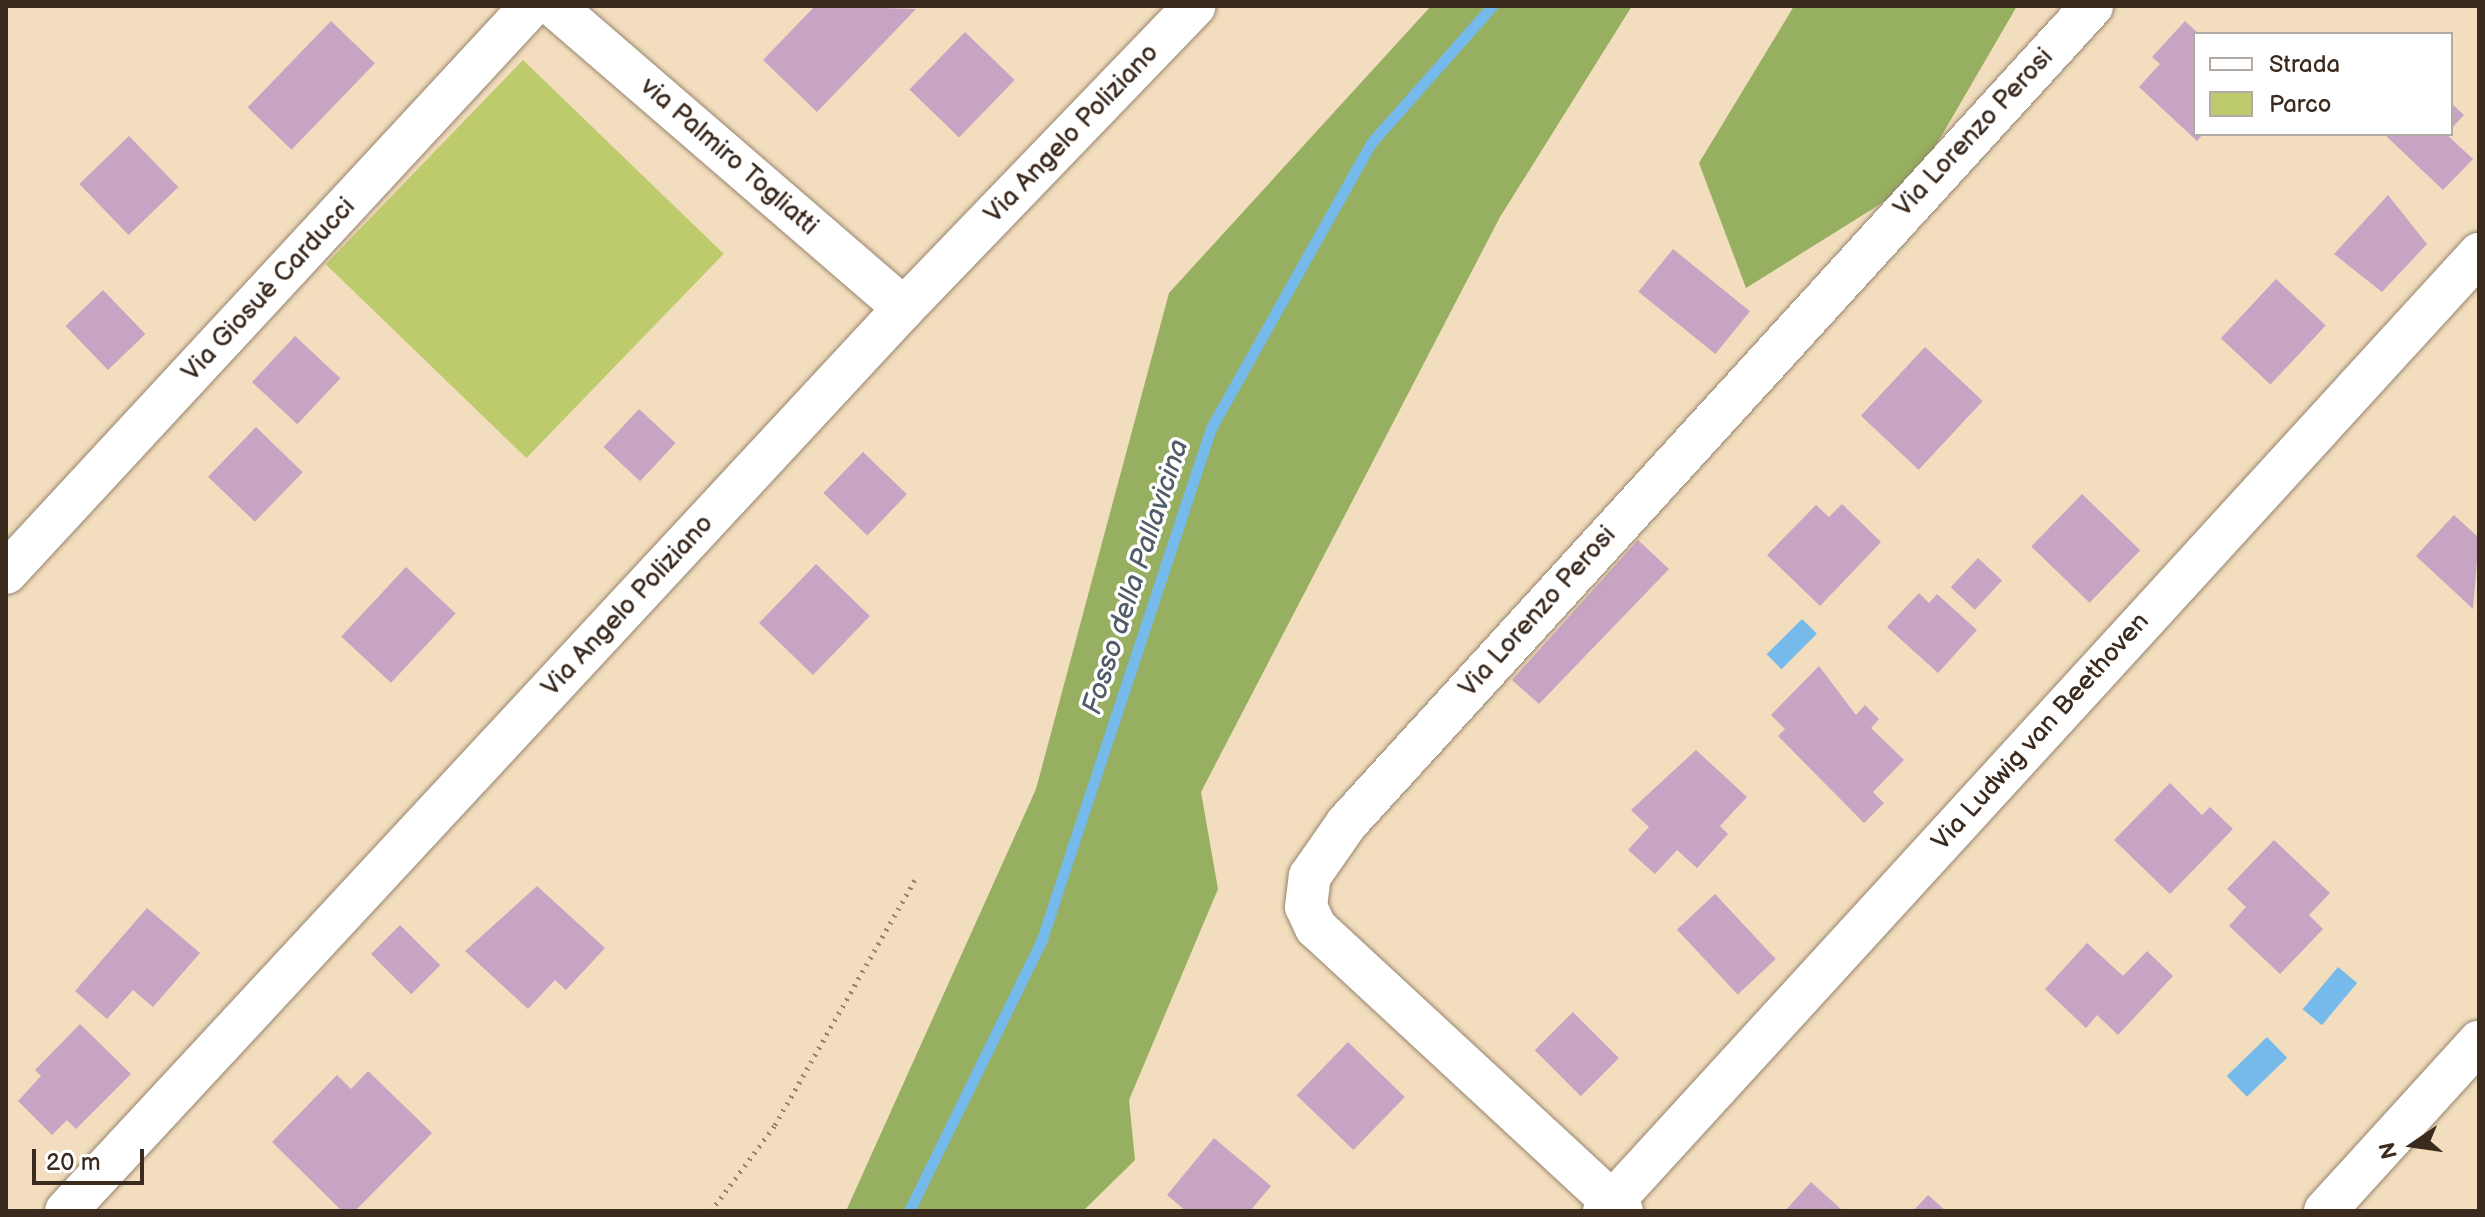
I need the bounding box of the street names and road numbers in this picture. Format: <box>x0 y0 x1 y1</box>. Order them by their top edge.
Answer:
street label: Via Angelo Poliziano <box>978 38 1166 230</box>
street label: Via Lorenzo Perosi <box>1888 42 2060 224</box>
street label: via Palmiro Togliatti <box>634 71 824 243</box>
street label: Via Giosuè Carducci <box>176 192 362 388</box>
street label: Via Angelo Poliziano <box>536 509 720 703</box>
street label: Via Lorenzo Perosi <box>1453 520 1623 704</box>
street label: Via Ludwig van Beethoven <box>1926 607 2156 857</box>

